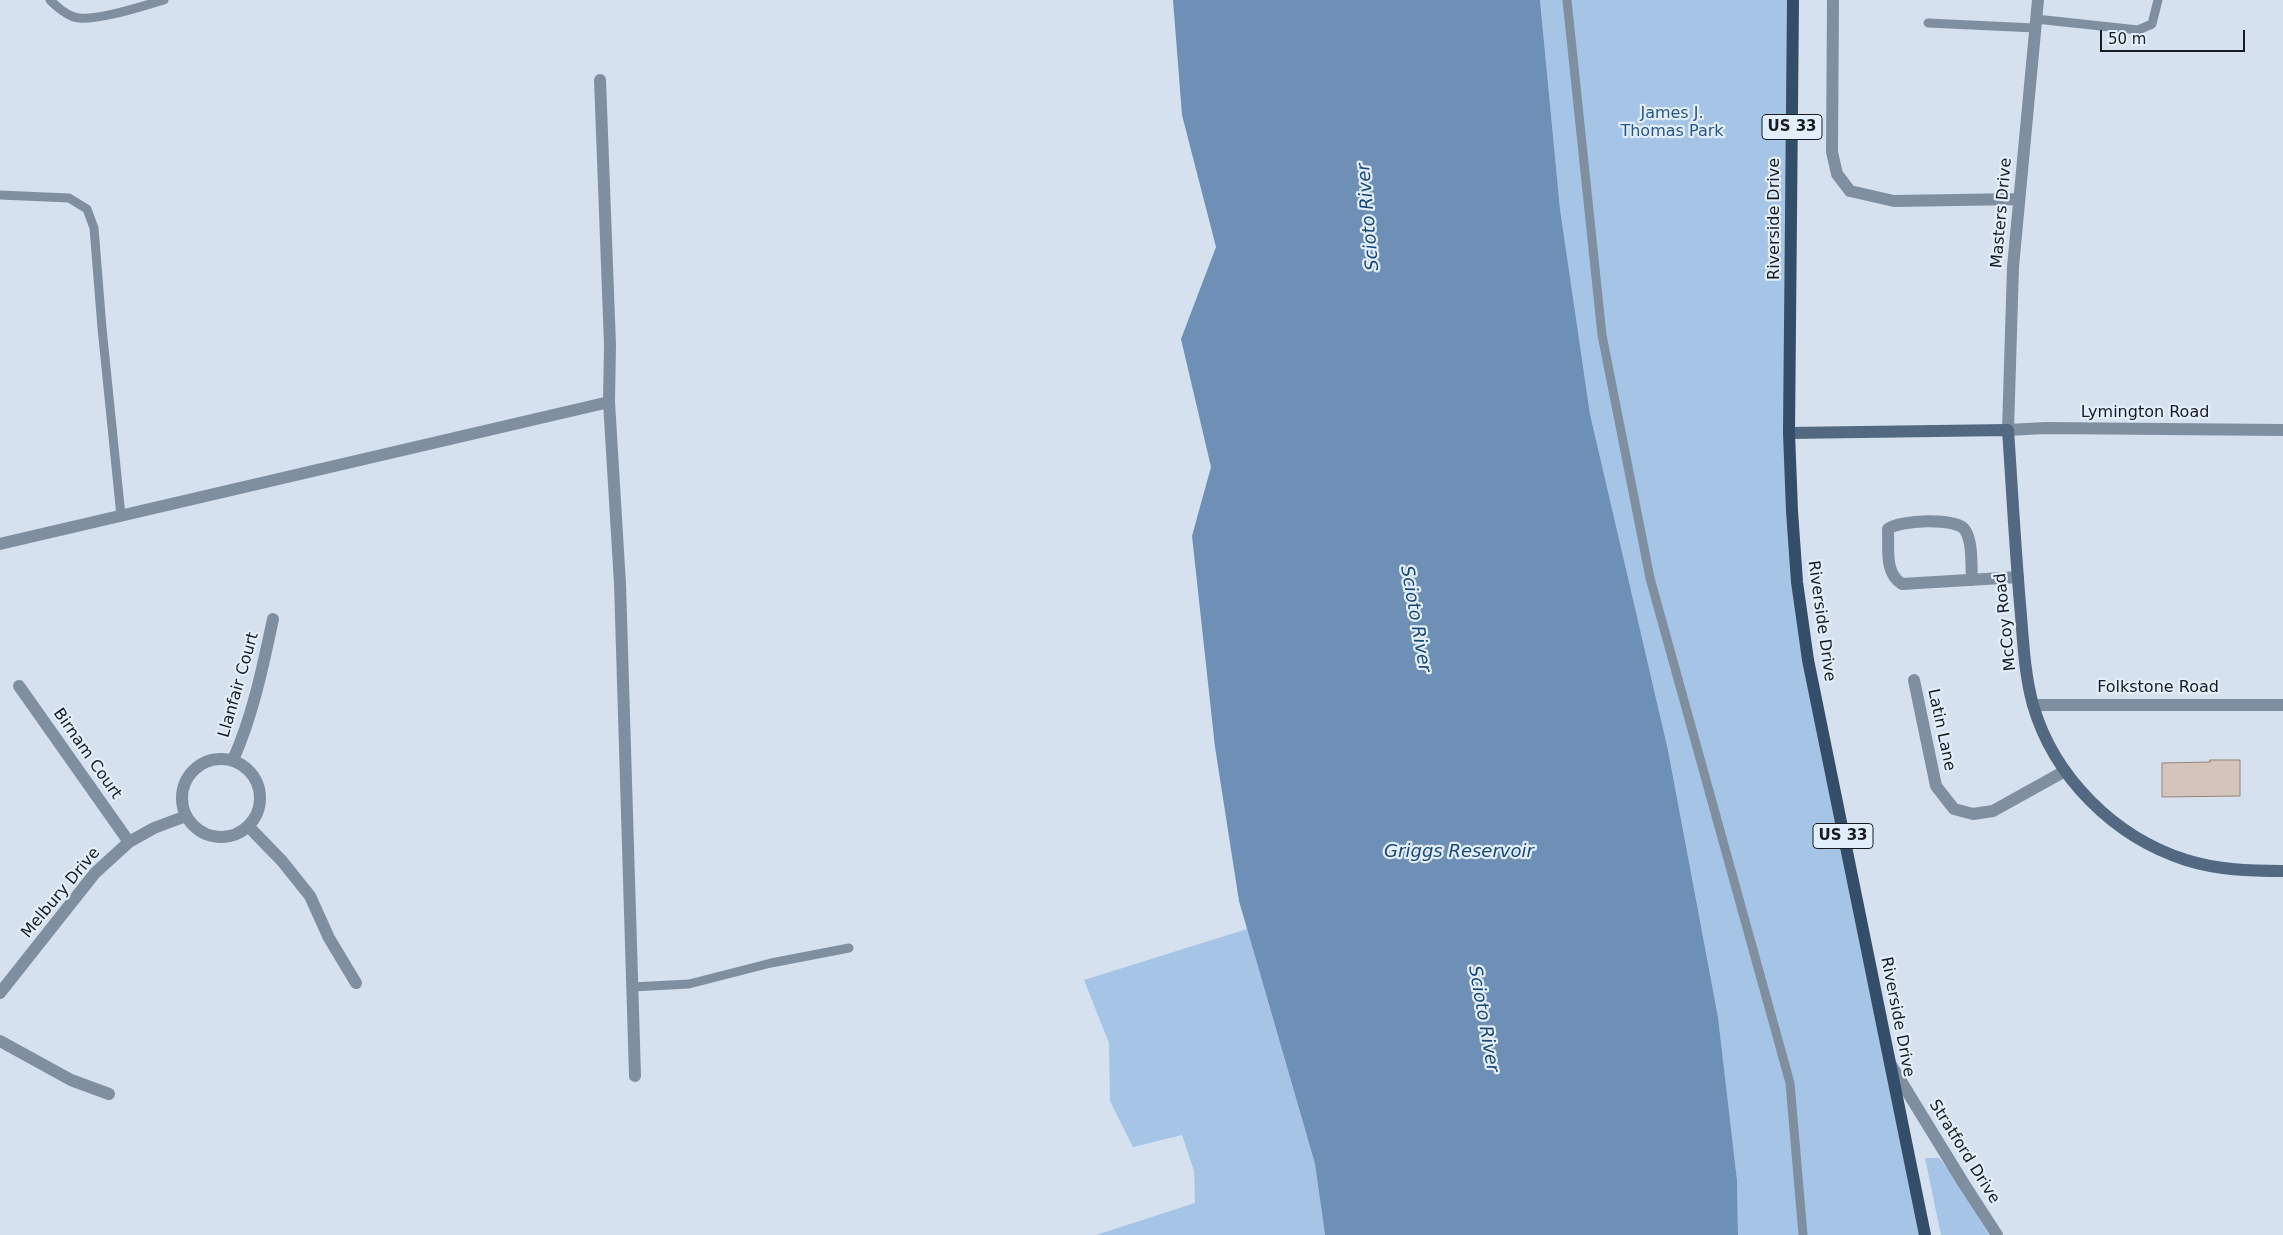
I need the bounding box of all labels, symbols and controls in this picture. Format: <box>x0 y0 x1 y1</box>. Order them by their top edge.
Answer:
scale bar <box>2103 20 2248 52</box>
text: 50 m <box>2108 30 2146 48</box>
park label: James J. Thomas Park <box>1620 104 1724 142</box>
road number: US 33 <box>1762 114 1822 140</box>
street label: Masters Drive <box>1988 157 2016 269</box>
street label: Riverside Drive <box>1765 158 1785 280</box>
water label: Scioto River <box>1354 162 1384 272</box>
street label: Lymington Road <box>2081 403 2209 423</box>
street label: Riverside Drive <box>1803 559 1839 683</box>
water label: Scioto River <box>1395 564 1435 674</box>
street label: McCoy Road <box>1991 572 2021 672</box>
street label: Llanfair Court <box>215 630 263 740</box>
street label: Folkstone Road <box>2097 678 2219 698</box>
street label: Latin Lane <box>1923 687 1959 773</box>
street label: Birnam Court <box>49 705 125 803</box>
road number: US 33 <box>1813 824 1873 848</box>
water label: Griggs Reservoir <box>1384 841 1534 863</box>
street label: Melbury Drive <box>18 844 104 942</box>
street label: Riverside Drive <box>1876 955 1918 1079</box>
water label: Scioto River <box>1463 964 1503 1074</box>
street label: Stratford Drive <box>1924 1097 2004 1207</box>

